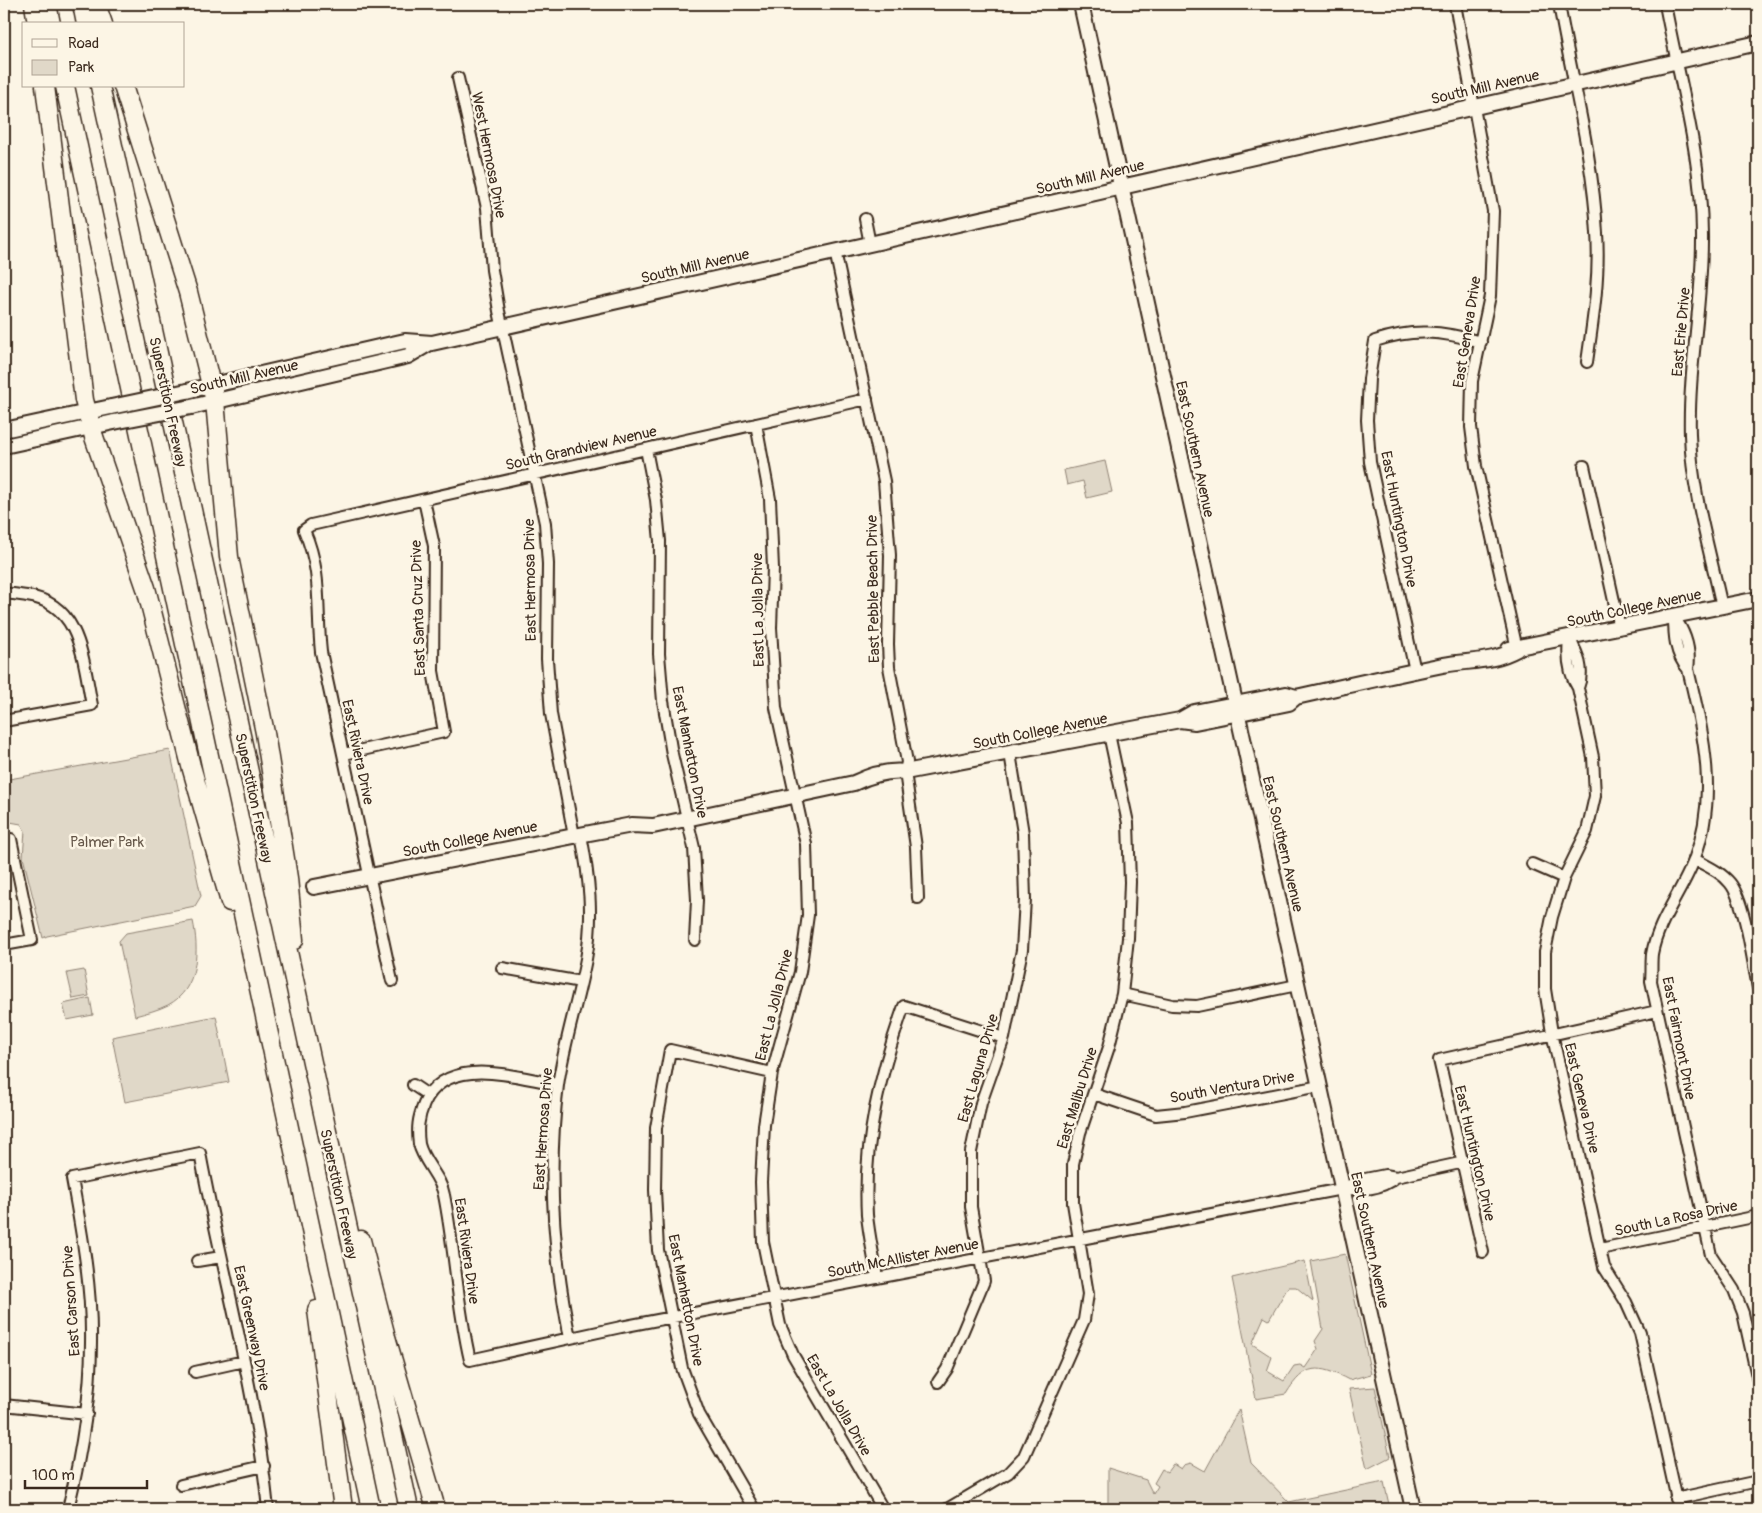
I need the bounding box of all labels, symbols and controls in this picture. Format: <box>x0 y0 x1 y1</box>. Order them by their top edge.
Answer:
legend <box>22 22 185 88</box>
text: Road <box>68 34 99 53</box>
text: Park <box>68 58 95 77</box>
street label: South Mill Avenue <box>1429 66 1542 109</box>
street label: West Hermosa Drive <box>467 90 510 220</box>
street label: South Mill Avenue <box>1034 156 1147 199</box>
street label: South Mill Avenue <box>639 245 752 288</box>
street label: East Geneva Drive <box>1449 274 1486 389</box>
street label: East Erie Drive <box>1668 286 1695 377</box>
street label: Superstition Freeway <box>144 335 191 469</box>
street label: South Mill Avenue <box>188 356 301 399</box>
street label: East Southern Avenue <box>1171 379 1218 520</box>
street label: South Grandview Avenue <box>504 422 659 475</box>
street label: East Huntington Drive <box>1376 449 1421 589</box>
street label: East Pebble Beach Drive <box>863 514 884 663</box>
street label: East Hermosa Drive <box>520 518 541 642</box>
street label: East Santa Cruz Drive <box>407 539 430 676</box>
street label: East La Jolla Drive <box>748 552 769 667</box>
street label: South College Avenue <box>1565 585 1704 632</box>
street label: East Manhatton Drive <box>667 685 712 820</box>
street label: East Riviera Drive <box>337 698 378 807</box>
street label: South College Avenue <box>971 709 1110 754</box>
street label: Superstition Freeway <box>230 731 277 865</box>
street label: East Southern Avenue <box>1258 774 1308 914</box>
street label: South College Avenue <box>401 817 540 862</box>
park label: Palmer Park <box>70 833 145 852</box>
street label: East La Jolla Drive <box>751 947 798 1063</box>
street label: East Fairmont Drive <box>1657 975 1700 1102</box>
street label: East Laguna Drive <box>954 1011 1003 1125</box>
street label: East Geneva Drive <box>1560 1041 1604 1156</box>
street label: East Malibu Drive <box>1053 1045 1102 1151</box>
street label: East Hermosa Drive <box>530 1067 557 1191</box>
street label: South Ventura Drive <box>1168 1067 1297 1108</box>
street label: East Huntington Drive <box>1450 1084 1499 1223</box>
street label: Superstition Freeway <box>315 1127 362 1261</box>
street label: East Southern Avenue <box>1346 1170 1393 1311</box>
street label: South La Rosa Drive <box>1613 1196 1740 1241</box>
street label: East Riviera Drive <box>450 1197 483 1306</box>
street label: East Manhatton Drive <box>663 1233 708 1368</box>
street label: South McAllister Avenue <box>826 1234 981 1282</box>
street label: East Carson Drive <box>58 1244 85 1357</box>
street label: East Greenway Drive <box>229 1264 274 1393</box>
street label: East La Jolla Drive <box>802 1351 876 1460</box>
scale bar <box>25 1458 148 1490</box>
text: 100 m <box>32 1466 75 1485</box>

